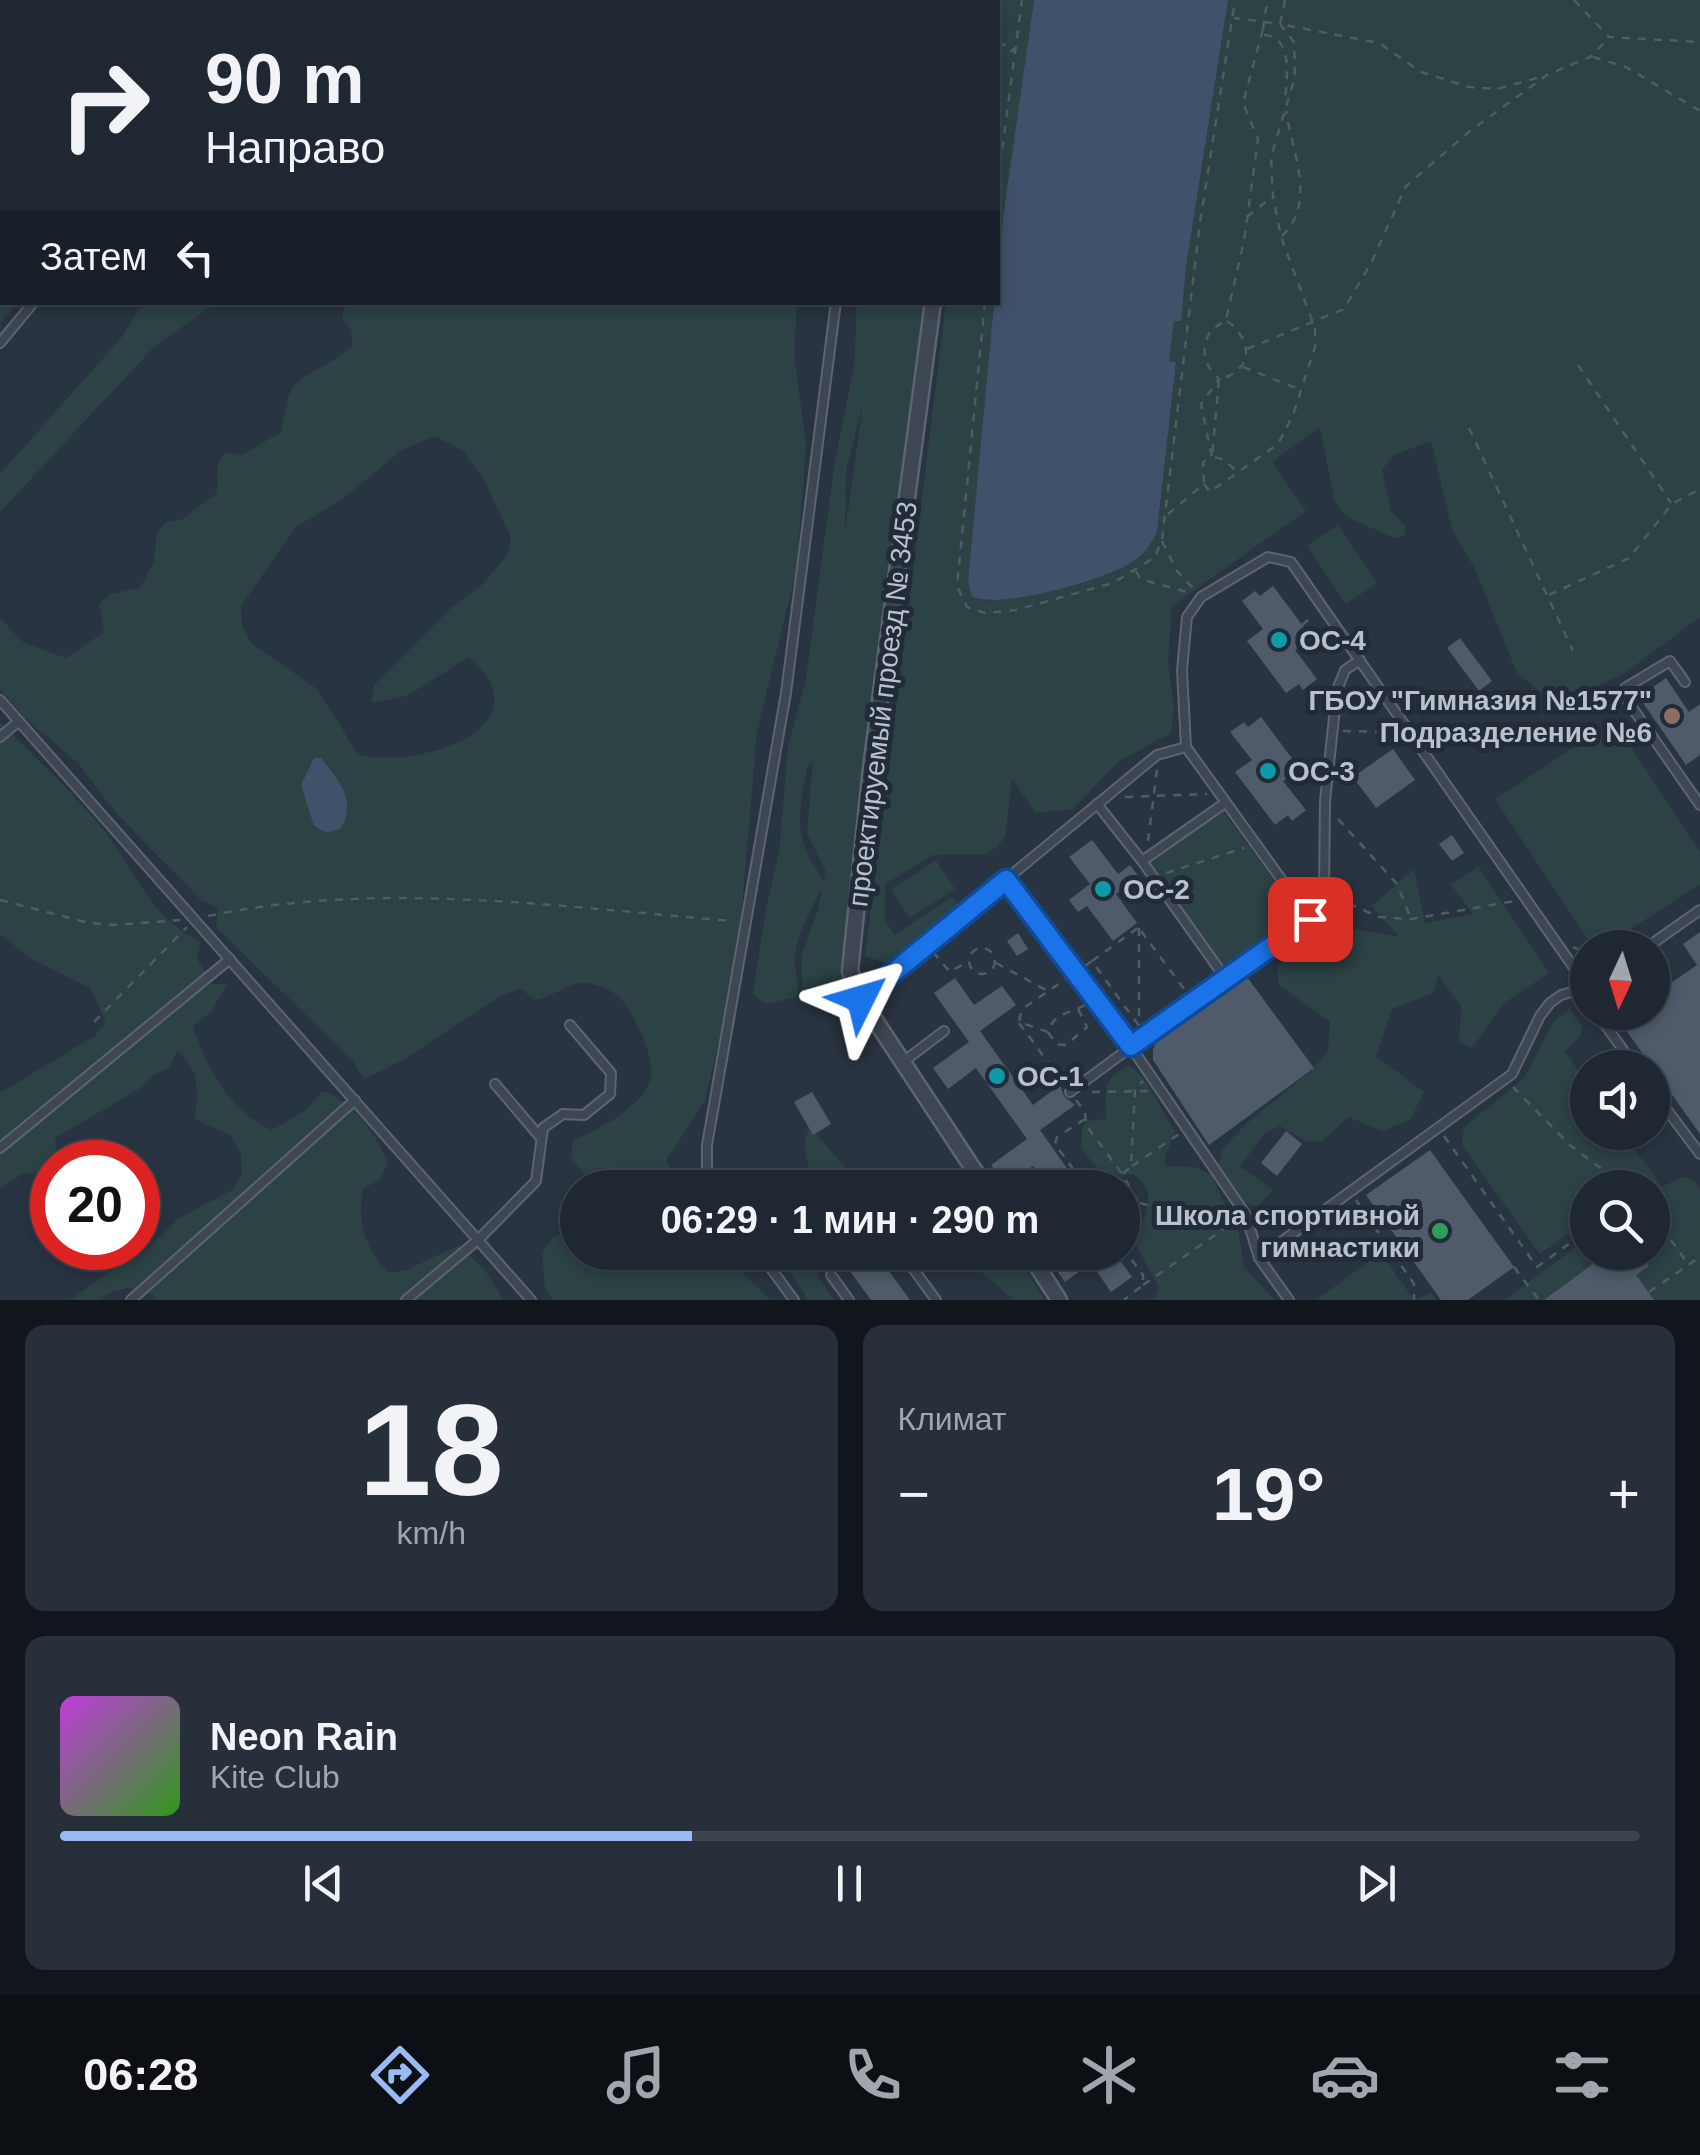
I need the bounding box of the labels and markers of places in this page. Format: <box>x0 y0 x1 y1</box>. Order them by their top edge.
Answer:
place label: ОС-4 <box>1299 625 1366 656</box>
marker: ОС-4 <box>1268 629 1290 651</box>
place label: ГБОУ "Гимназия №1577" Подразделение №6 <box>1308 685 1652 748</box>
marker: ГБОУ "Гимназия №1577" Подразделение №6 <box>1661 705 1683 727</box>
place label: ОС-3 <box>1288 756 1355 787</box>
marker: ОС-3 <box>1257 760 1279 782</box>
place label: ОС-2 <box>1123 874 1190 905</box>
pin <box>1268 877 1353 962</box>
marker: ОС-2 <box>1092 878 1114 900</box>
place label: ОС-1 <box>1017 1061 1084 1092</box>
marker: ОС-1 <box>986 1065 1008 1087</box>
place label: Школа спортивной гимнастики <box>1155 1200 1420 1263</box>
marker: Школа спортивной гимнастики <box>1429 1220 1451 1242</box>

